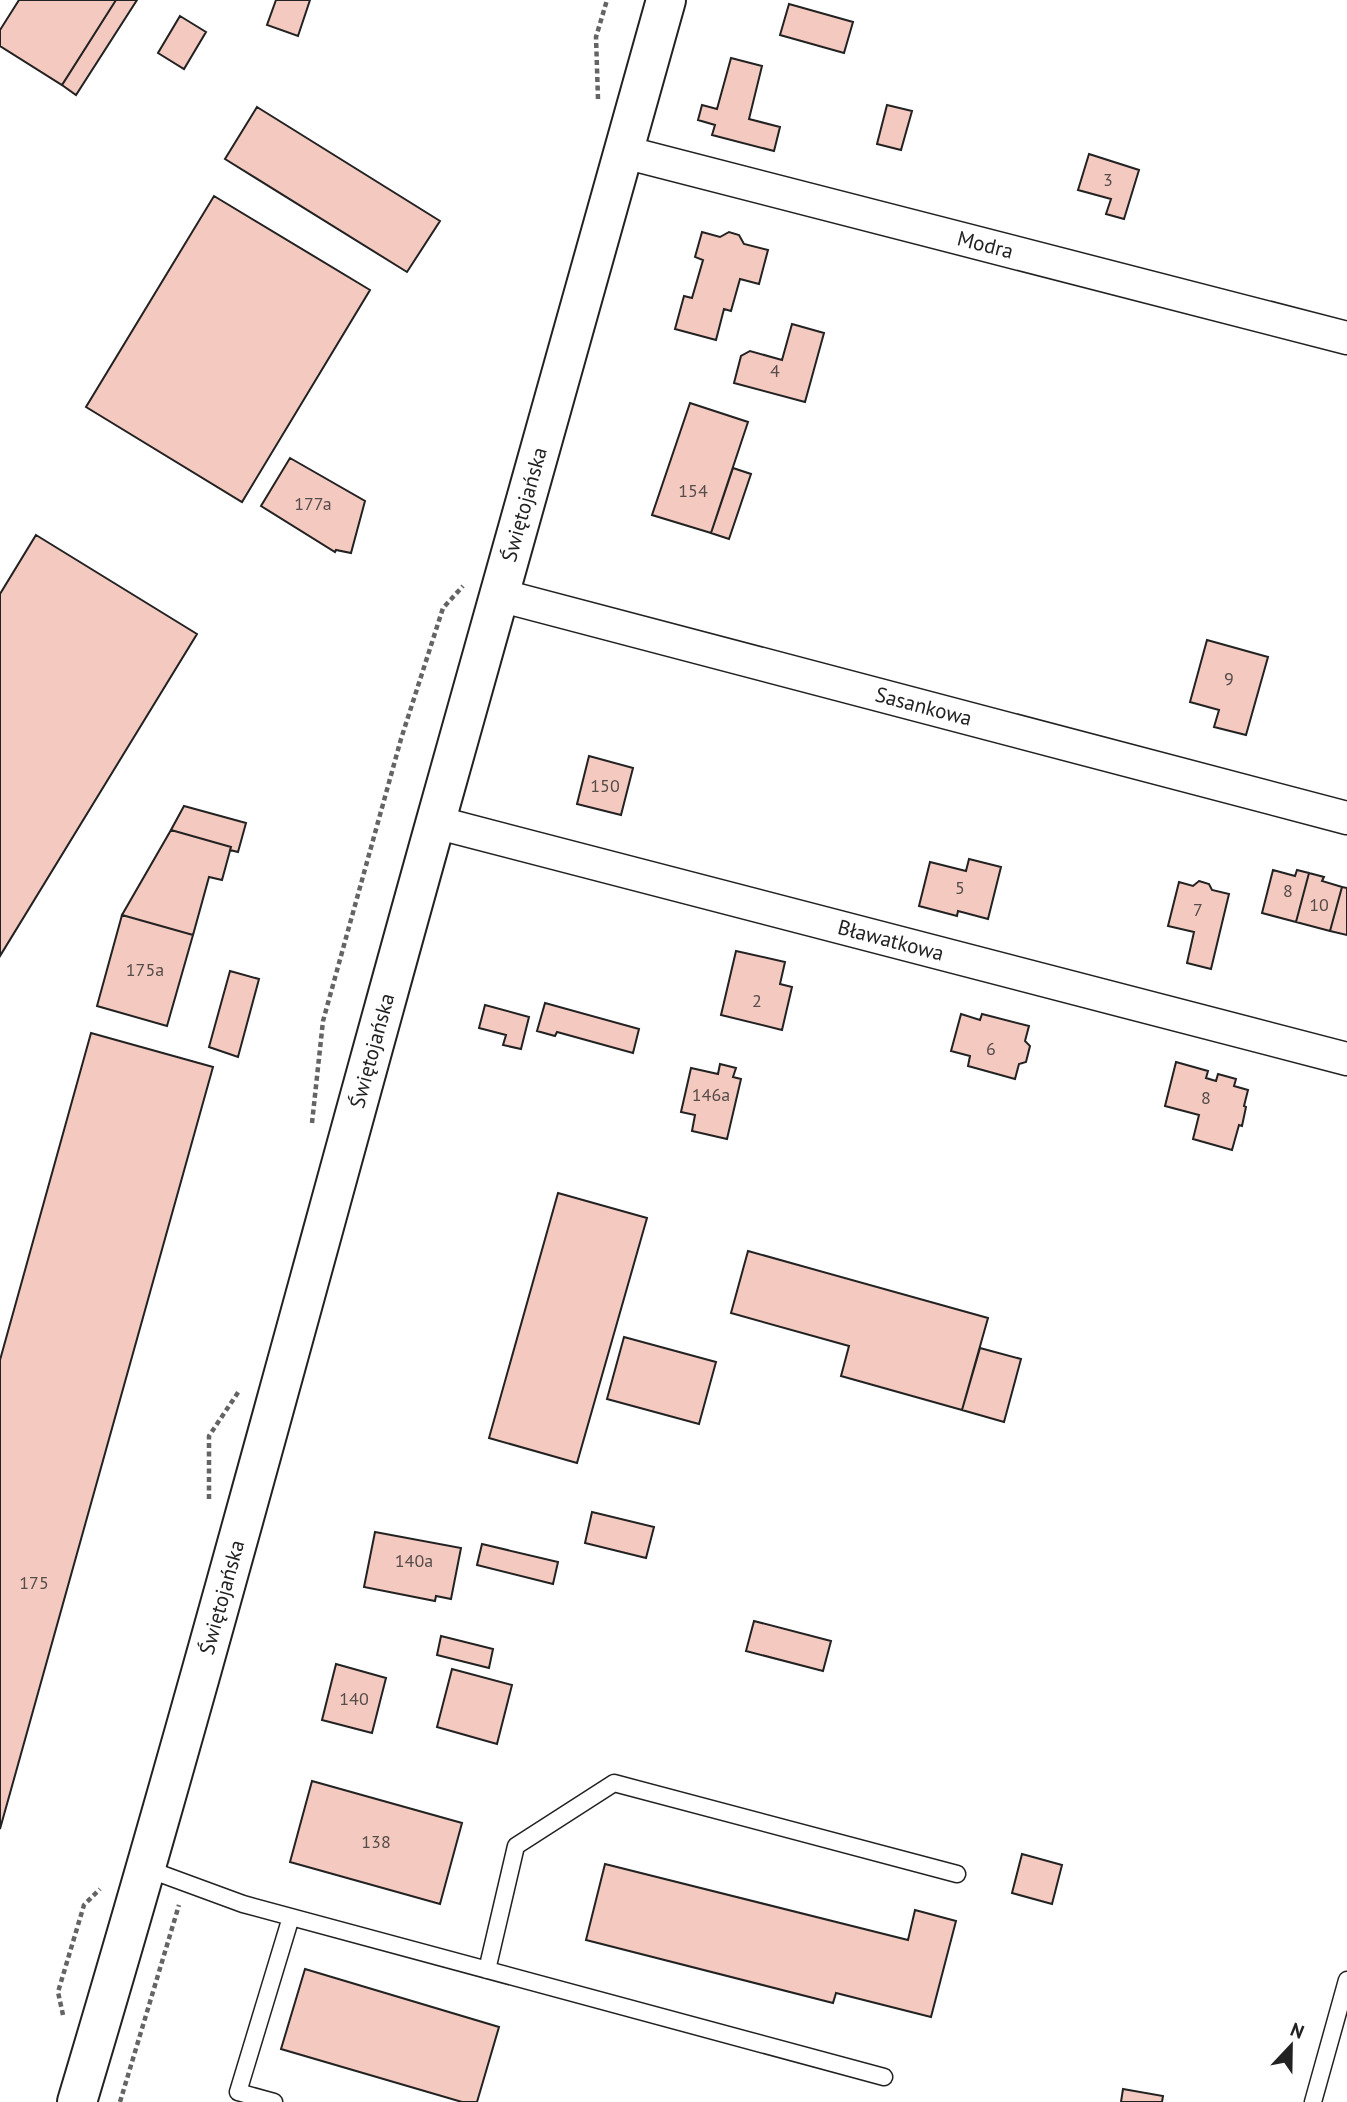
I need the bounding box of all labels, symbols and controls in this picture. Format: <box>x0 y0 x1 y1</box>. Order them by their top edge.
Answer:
house number: 3 <box>1103 168 1113 191</box>
street label: Modra <box>955 224 1016 265</box>
house number: 4 <box>770 359 780 382</box>
street label: Świętojańska <box>495 444 553 565</box>
house number: 154 <box>678 479 708 502</box>
house number: 177a <box>294 492 332 515</box>
house number: 9 <box>1224 667 1234 690</box>
street label: Sasankowa <box>872 681 975 732</box>
house number: 150 <box>590 774 620 797</box>
house number: 5 <box>955 876 965 899</box>
house number: 8 <box>1283 879 1293 902</box>
house number: 10 <box>1309 893 1329 916</box>
house number: 7 <box>1193 898 1203 921</box>
street label: Bławatkowa <box>835 913 947 967</box>
house number: 175a <box>126 958 164 981</box>
house number: 2 <box>752 989 762 1012</box>
street label: Świętojańska <box>343 990 400 1111</box>
house number: 6 <box>986 1037 996 1060</box>
house number: 146a <box>692 1083 730 1106</box>
house number: 8 <box>1201 1086 1211 1109</box>
street label: Świętojańska <box>193 1537 250 1658</box>
house number: 140a <box>395 1549 433 1572</box>
house number: 175 <box>19 1571 49 1594</box>
house number: 140 <box>339 1687 369 1710</box>
house number: 138 <box>361 1830 391 1853</box>
north arrow <box>1256 2011 1326 2081</box>
text: N <box>1287 2017 1308 2044</box>

